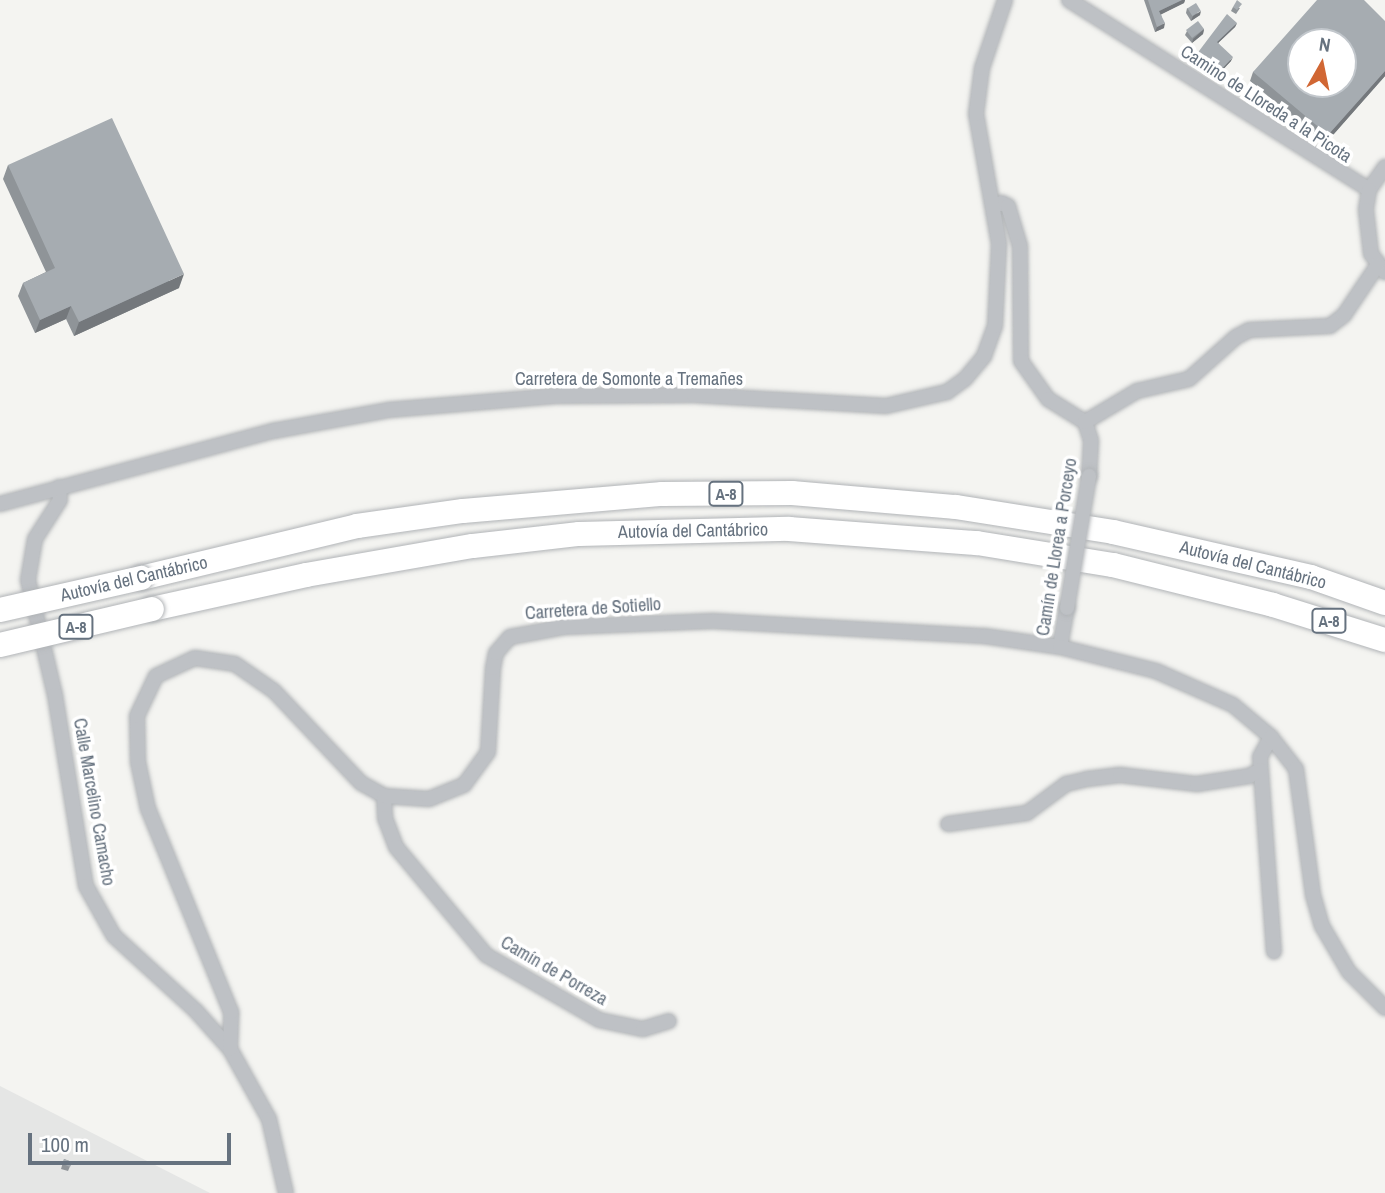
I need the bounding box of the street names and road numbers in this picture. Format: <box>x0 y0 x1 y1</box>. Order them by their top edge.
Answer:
street label: Camino de Lloreda a la Picota <box>1177 41 1355 167</box>
street label: Carretera de Somonte a Tremañes <box>515 368 743 390</box>
street label: Camín de Llorea a Porceyo <box>1032 457 1082 637</box>
road number: A-8 <box>707 481 745 506</box>
street label: Autovía del Cantábrico <box>618 519 768 543</box>
street label: Autovía del Cantábrico <box>1178 536 1328 594</box>
street label: Autovía del Cantábrico <box>58 552 210 606</box>
street label: Carretera de Sotiello <box>524 593 662 625</box>
road number: A-8 <box>1310 608 1348 634</box>
road number: A-8 <box>57 614 95 640</box>
street label: Calle Marcelino Camacho <box>69 717 119 887</box>
street label: Camín de Porreza <box>497 932 611 1010</box>

